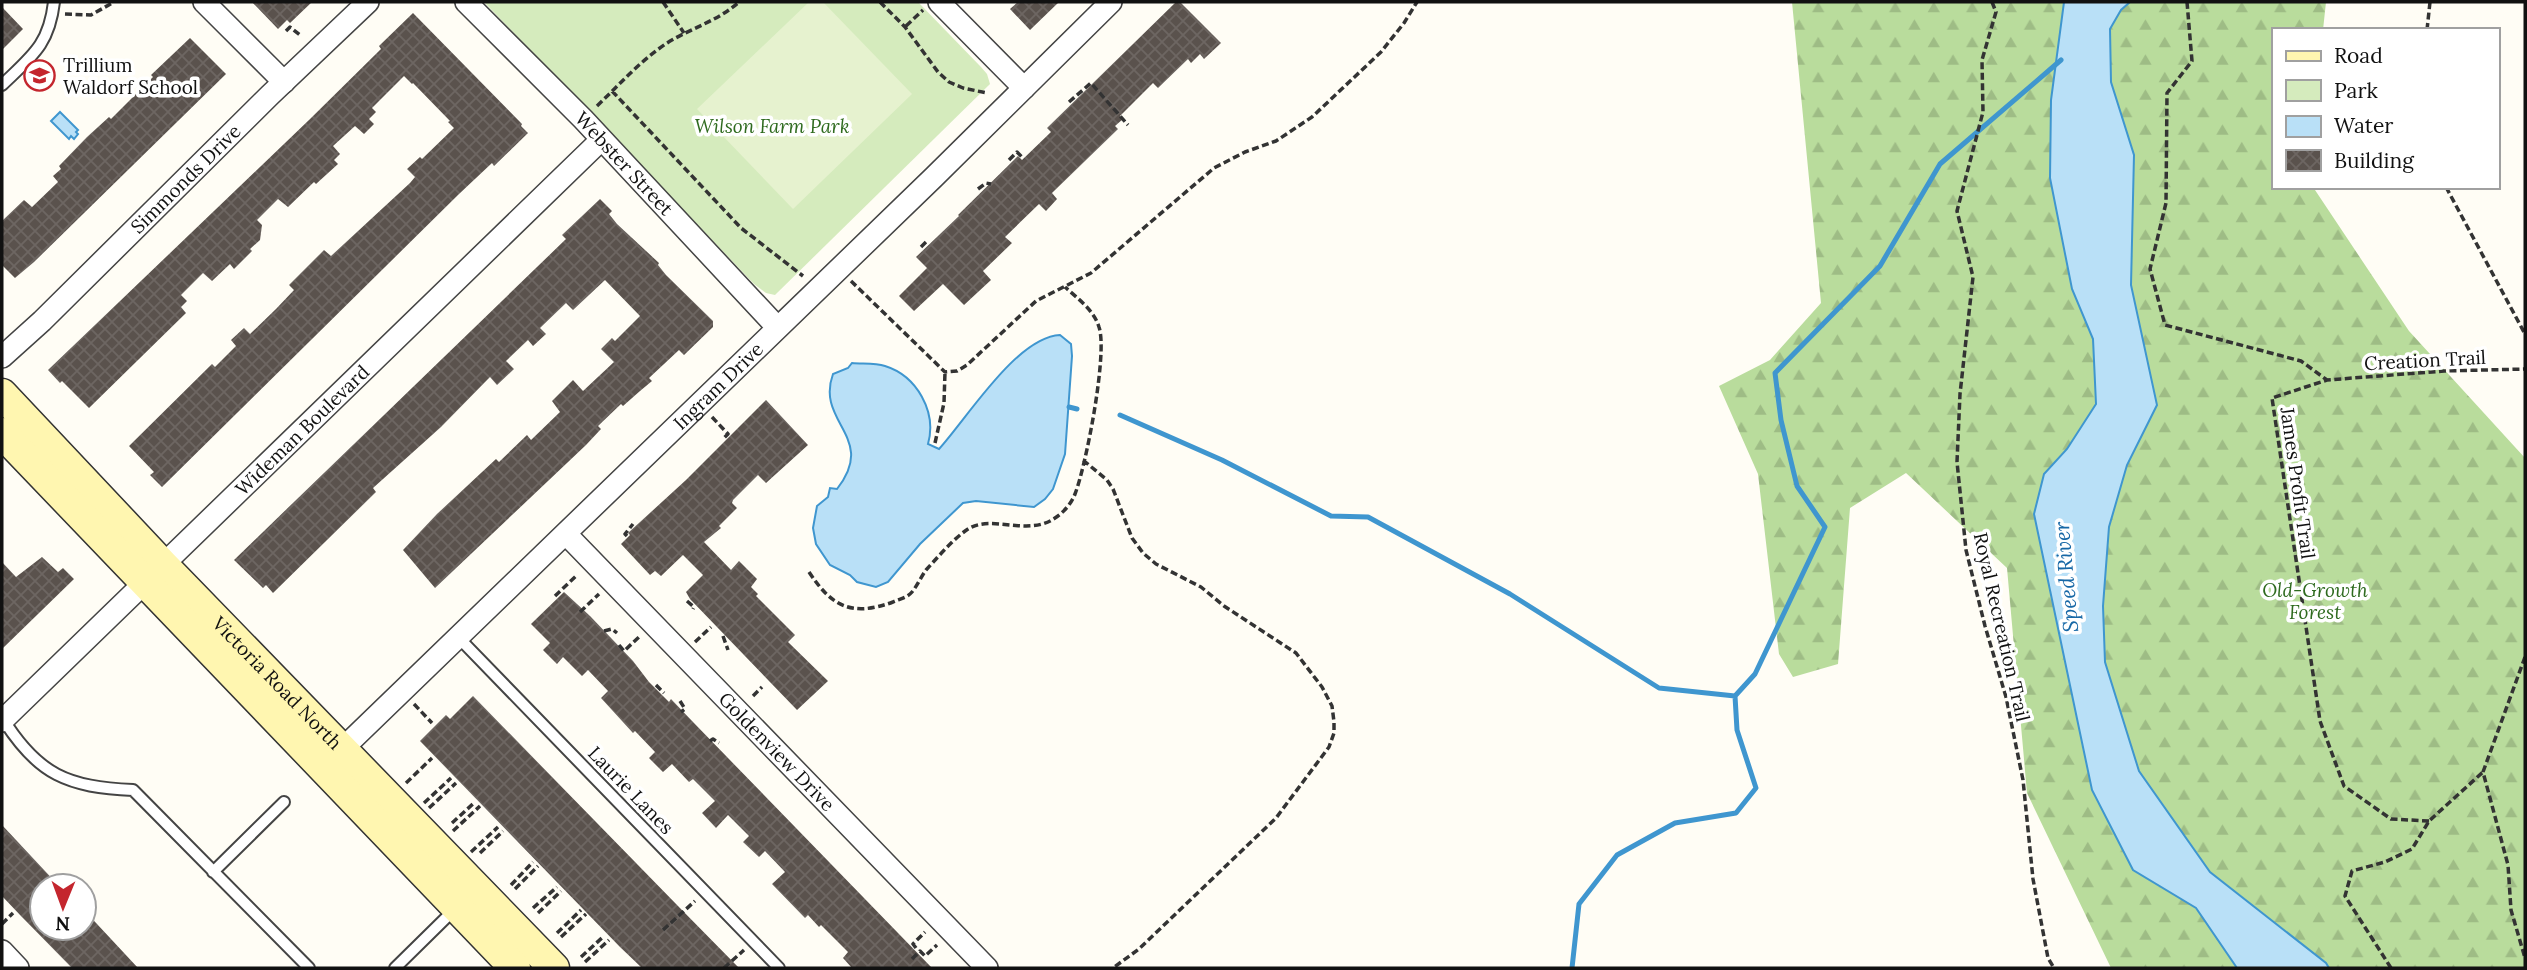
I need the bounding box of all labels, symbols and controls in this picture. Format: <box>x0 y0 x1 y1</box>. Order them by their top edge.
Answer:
legend <box>2272 28 2499 189</box>
text: Road <box>2334 42 2383 69</box>
place label: Trillium Waldorf School <box>63 53 198 99</box>
school or university icon: Trillium Waldorf School <box>23 59 57 93</box>
text: Park <box>2334 77 2378 104</box>
street label: Webster Street <box>570 106 679 221</box>
text: Water <box>2334 112 2393 139</box>
park label: Wilson Farm Park <box>694 114 850 138</box>
street label: Simmonds Drive <box>126 119 246 238</box>
text: Building <box>2334 147 2414 174</box>
street label: Ingram Drive <box>668 337 768 435</box>
street label: Creation Trail <box>2363 345 2487 375</box>
street label: Wideman Boulevard <box>230 360 374 500</box>
street label: James Profit Trail <box>2275 405 2321 560</box>
water label: Speed River <box>2048 520 2084 634</box>
street label: Royal Recreation Trail <box>1969 530 2035 724</box>
park label: Old-Growth Forest <box>2262 578 2368 624</box>
street label: Victoria Road North <box>207 611 347 754</box>
street label: Goldenview Drive <box>714 687 840 816</box>
street label: Laurie Lanes <box>583 741 679 839</box>
north arrow <box>28 872 98 942</box>
text: N <box>55 912 70 936</box>

